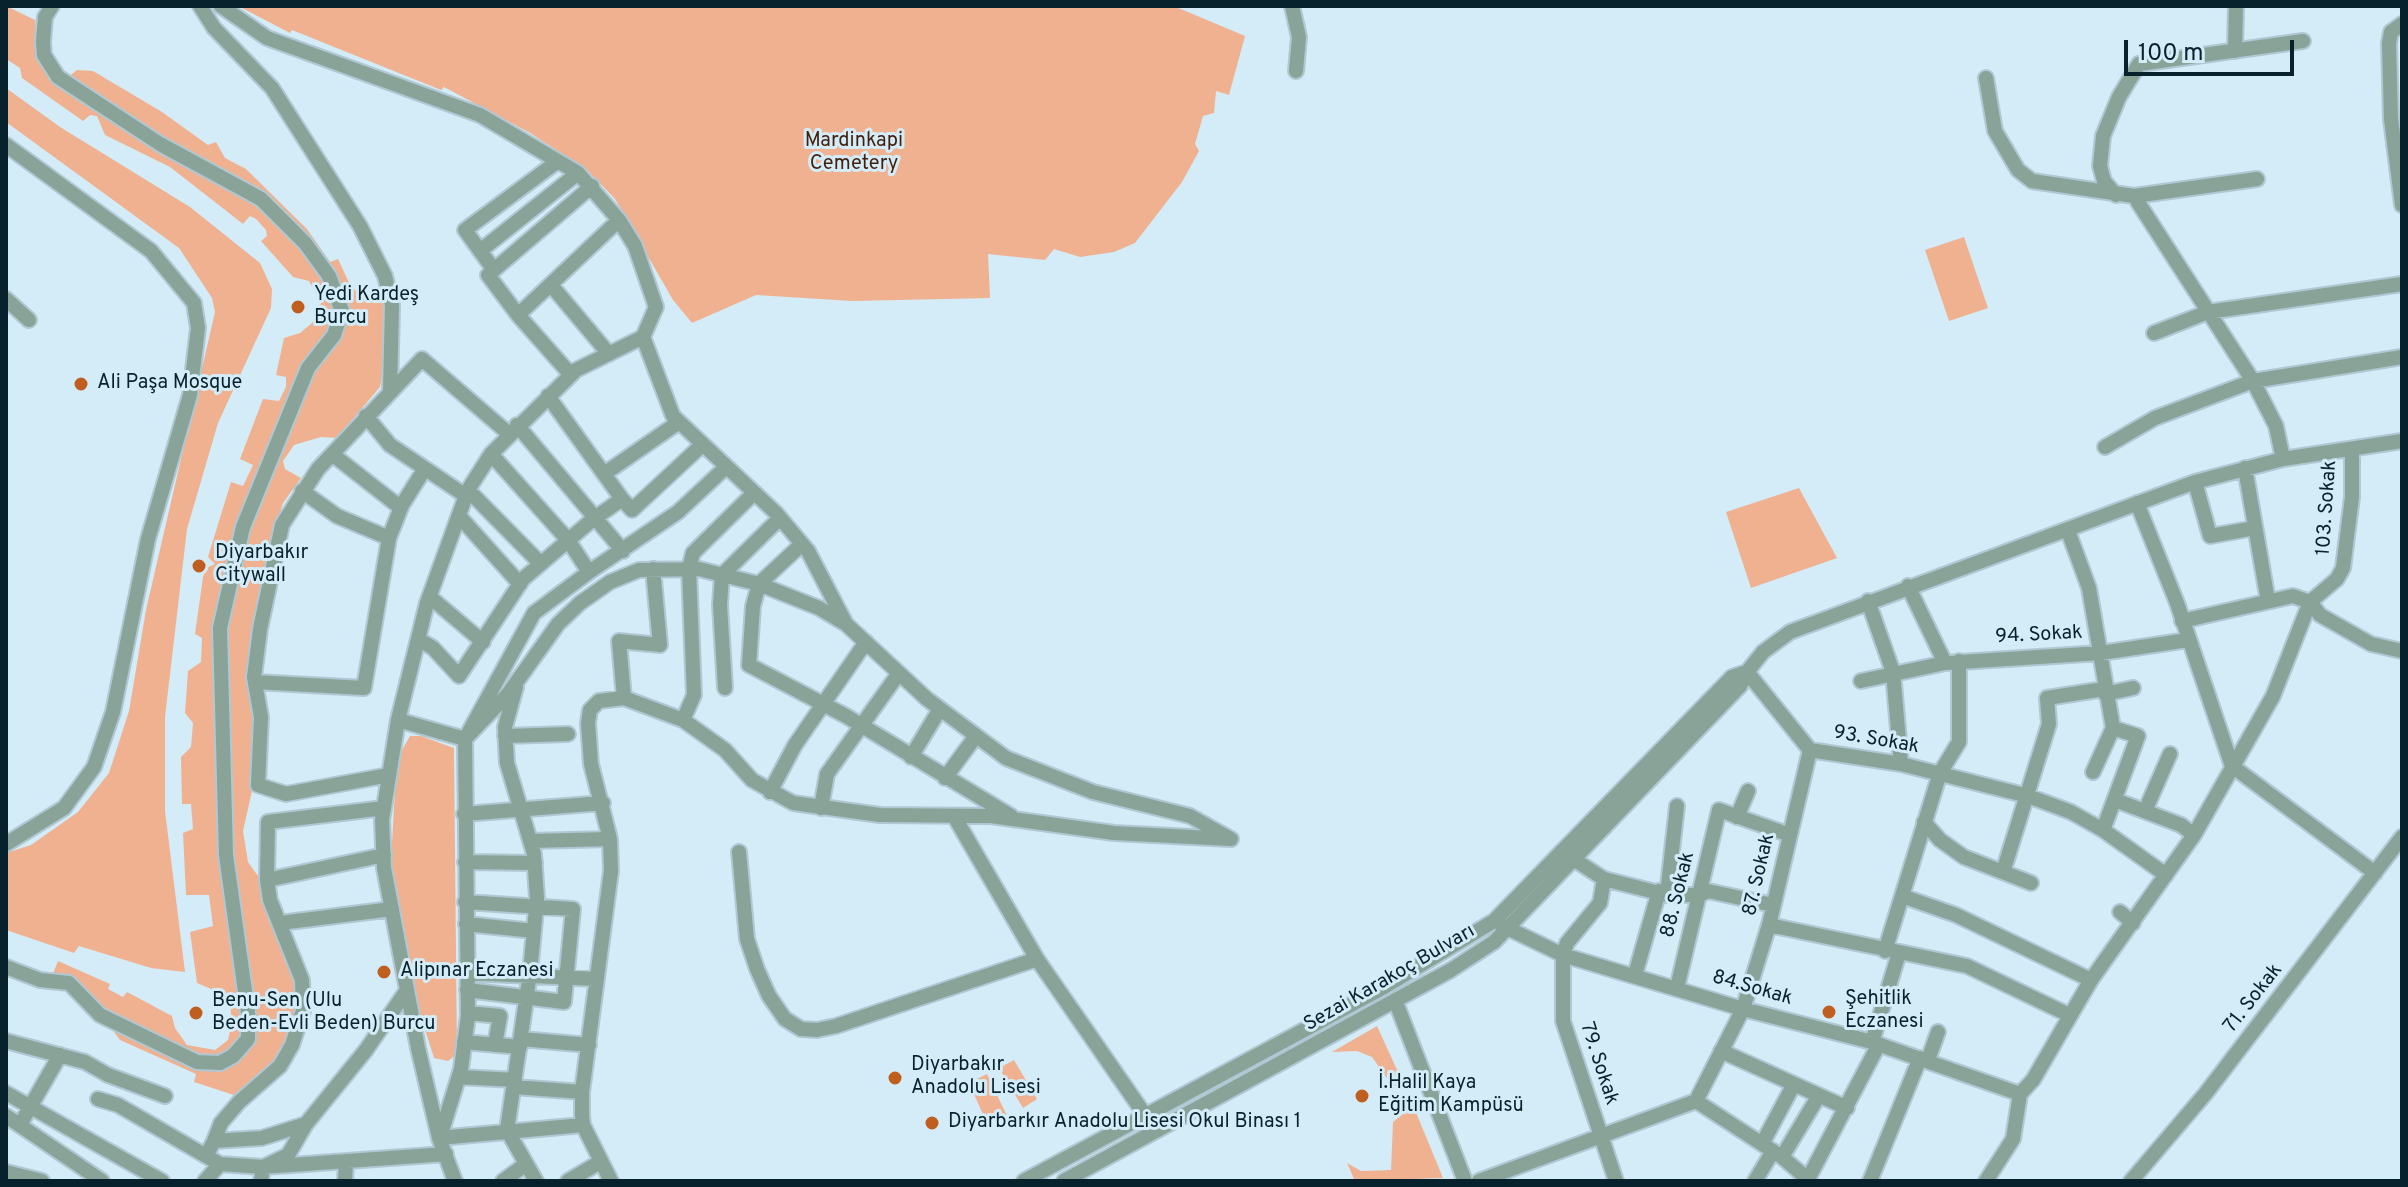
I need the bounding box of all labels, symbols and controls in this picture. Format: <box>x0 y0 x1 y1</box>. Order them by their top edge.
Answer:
scale bar <box>2128 24 2298 74</box>
text: 100 m <box>2138 39 2204 69</box>
park label: Mardinkapi Cemetery <box>805 130 903 177</box>
place label: Yedi Kardeş Burcu <box>314 284 419 331</box>
marker: Yedi Kardeş Burcu <box>289 298 307 316</box>
place label: Ali Paşa Mosque <box>97 372 242 396</box>
marker: Ali Paşa Mosque <box>72 375 90 393</box>
street label: 103. Sokak <box>2313 460 2343 556</box>
place label: Diyarbakır Citywall <box>215 542 308 589</box>
marker: Diyarbakır Citywall <box>190 557 208 575</box>
street label: 94. Sokak <box>1995 622 2083 650</box>
street label: 93. Sokak <box>1831 722 1921 760</box>
street label: 87. Sokak <box>1739 832 1781 918</box>
street label: 88. Sokak <box>1657 850 1701 940</box>
street label: Sezai Karakoç Bulvarı <box>1300 920 1480 1038</box>
place label: Alipınar Eczanesi <box>400 960 553 984</box>
street label: 71. Sokak <box>2219 960 2289 1038</box>
marker: Alipınar Eczanesi <box>375 963 393 981</box>
street label: 84.Sokak <box>1709 966 1795 1012</box>
place label: Şehitlik Eczanesi <box>1845 988 1924 1035</box>
place label: Benu-Sen (Ulu Beden-Evli Beden) Burcu <box>212 990 436 1037</box>
marker: Şehitlik Eczanesi <box>1820 1003 1838 1021</box>
marker: Benu-Sen (Ulu Beden-Evli Beden) Burcu <box>187 1004 205 1022</box>
street label: 79. Sokak <box>1573 1020 1623 1108</box>
place label: Diyarbakır Anadolu Lisesi <box>911 1054 1041 1101</box>
marker: Diyarbakır Anadolu Lisesi <box>886 1069 904 1087</box>
place label: İ.Halil Kaya Eğitim Kampüsü <box>1378 1072 1524 1119</box>
marker: İ.Halil Kaya Eğitim Kampüsü <box>1353 1087 1371 1105</box>
place label: Diyarbarkır Anadolu Lisesi Okul Binası 1 <box>948 1111 1301 1135</box>
marker: Diyarbarkır Anadolu Lisesi Okul Binası 1 <box>923 1114 941 1132</box>

